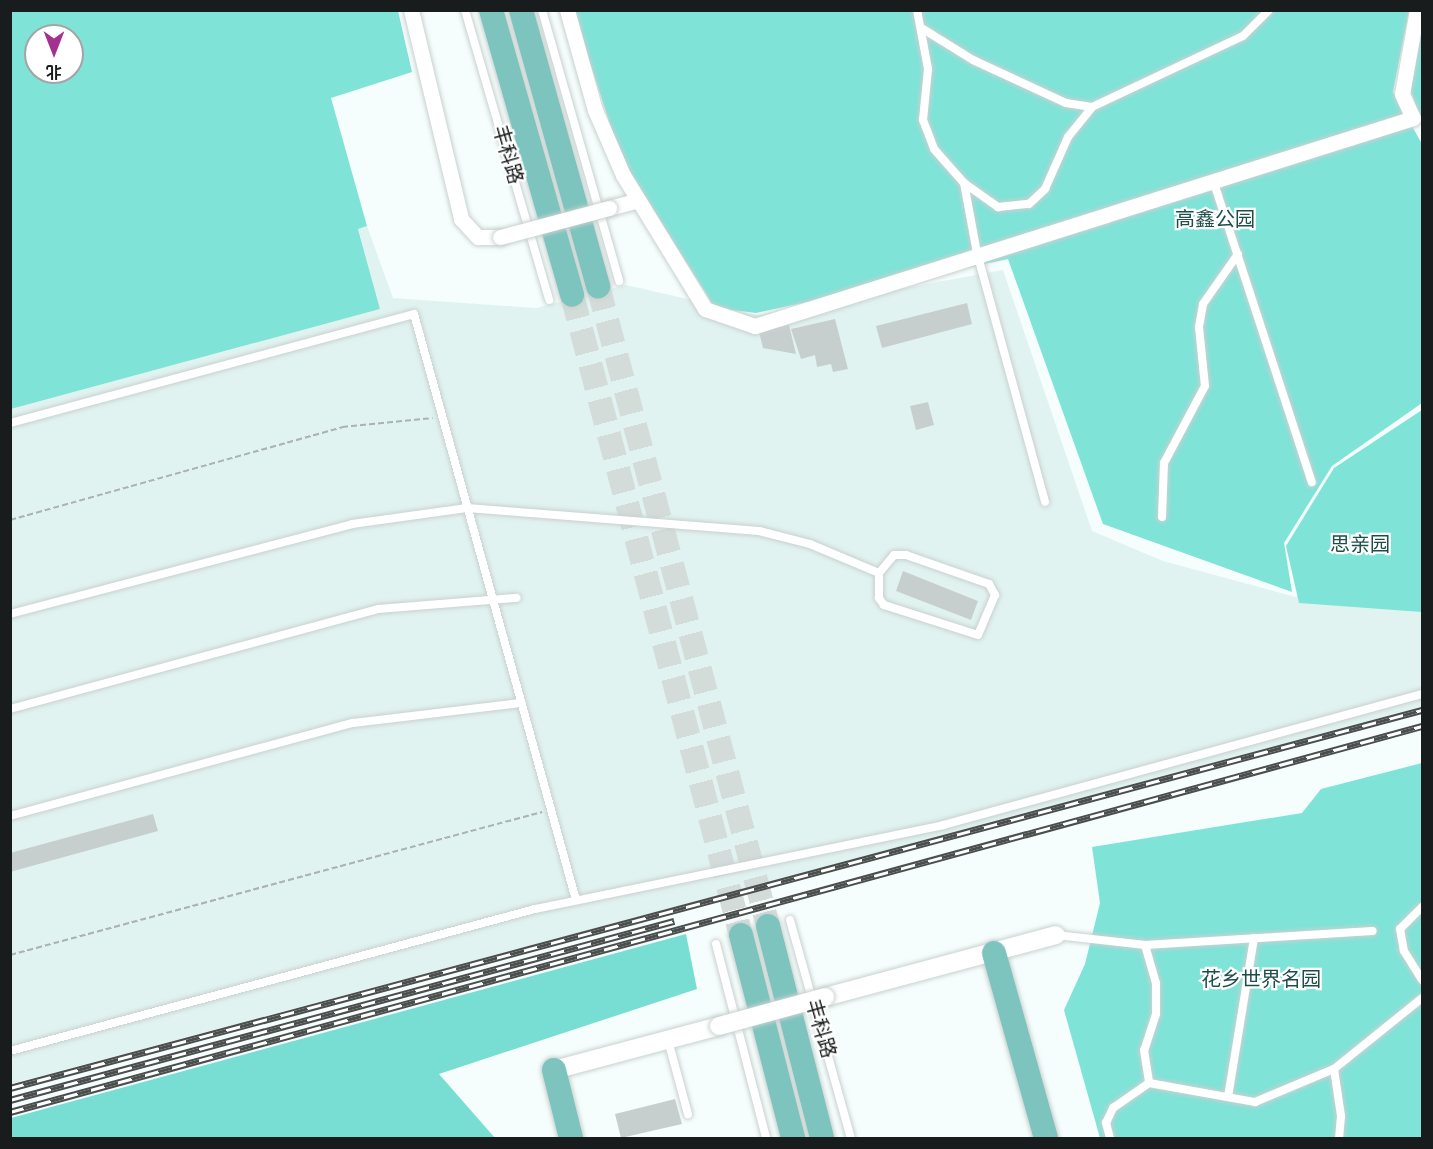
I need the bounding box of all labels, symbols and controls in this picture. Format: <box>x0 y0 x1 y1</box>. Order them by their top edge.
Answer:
north arrow <box>24 24 84 84</box>
text: 北 <box>46 61 62 80</box>
street label: 丰科路 <box>487 123 527 187</box>
park label: 高鑫公园 <box>1175 208 1255 232</box>
park label: 思亲园 <box>1330 533 1390 557</box>
park label: 花乡世界名园 <box>1201 968 1321 992</box>
street label: 丰科路 <box>800 997 840 1061</box>

